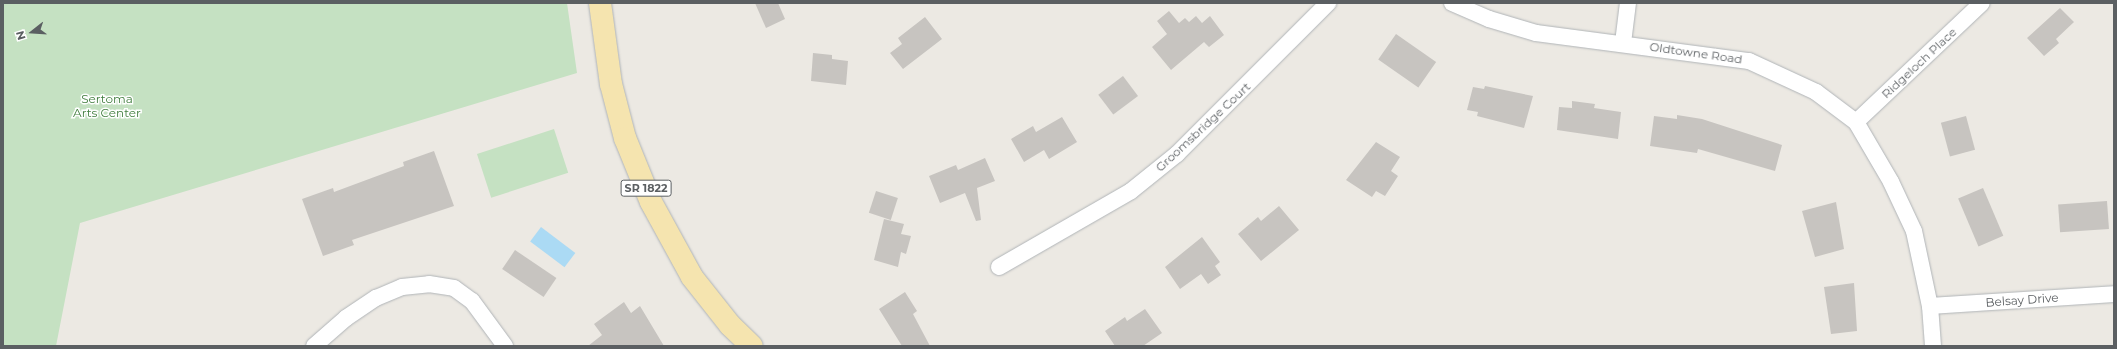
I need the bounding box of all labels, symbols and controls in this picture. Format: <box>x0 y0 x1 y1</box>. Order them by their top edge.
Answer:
north arrow <box>12 12 52 52</box>
street label: Ridgeloch Place <box>1879 25 1959 101</box>
text: N <box>13 29 29 42</box>
street label: Oldtowne Road <box>1649 39 1743 67</box>
street label: Groomsbridge Court <box>1153 79 1253 175</box>
park label: Sertoma Arts Center <box>73 92 141 120</box>
road number: SR 1822 <box>620 179 672 197</box>
street label: Belsay Drive <box>1985 290 2059 310</box>

